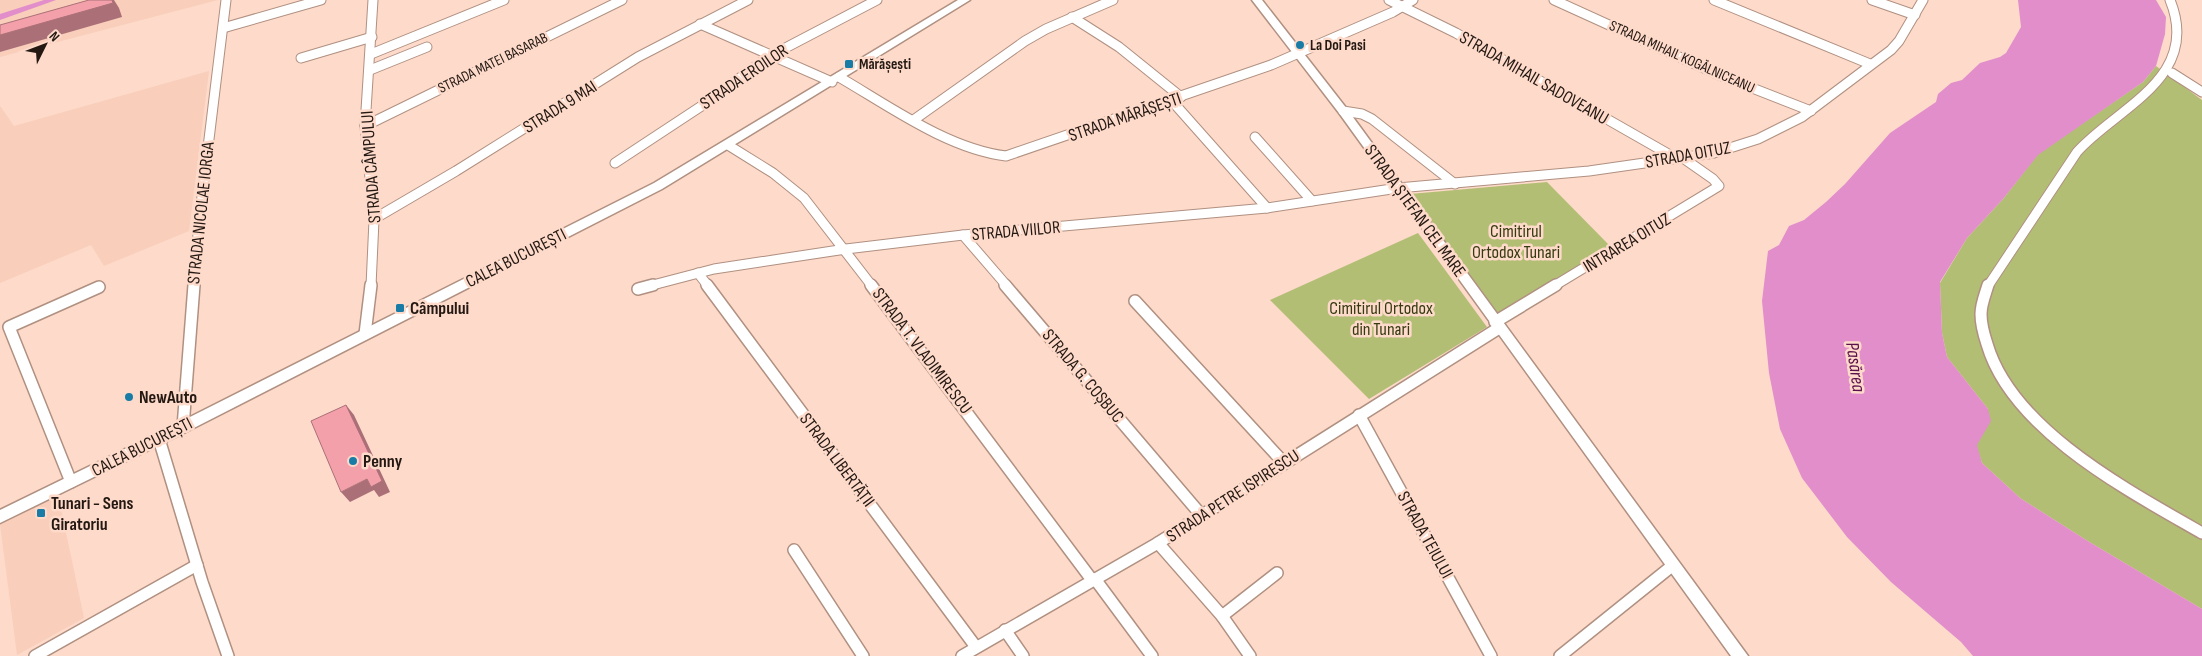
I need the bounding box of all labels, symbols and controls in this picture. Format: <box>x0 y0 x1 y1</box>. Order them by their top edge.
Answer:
street label: STRADA MIHAIL KOGĂLNICEANU <box>1606 16 1758 98</box>
north arrow <box>20 20 70 70</box>
street label: STRADA MIHAIL SADOVEANU <box>1456 27 1612 129</box>
text: N <box>45 28 63 45</box>
street label: STRADA MATEI BASARAB <box>435 28 551 98</box>
place label: La Doi Pasi <box>1310 36 1366 55</box>
marker: La Doi Pasi <box>1294 39 1306 51</box>
street label: STRADA EROILOR <box>696 40 792 114</box>
place label: Mărășești <box>859 55 911 74</box>
marker: Mărășești <box>843 58 855 70</box>
street label: STRADA 9 MAI <box>519 76 601 138</box>
street label: STRADA MĂRĂȘEȘTI <box>1066 88 1184 146</box>
street label: STRADA CÂMPULUI <box>357 110 385 224</box>
street label: STRADA OITUZ <box>1644 137 1733 173</box>
street label: STRADA NICOLAE IORGA <box>183 141 219 285</box>
street label: STRADA ȘTEFAN CEL MARE <box>1360 141 1470 281</box>
street label: INTRAREA OITUZ <box>1579 208 1675 277</box>
street label: STRADA VIILOR <box>971 217 1061 245</box>
park label: Cimitirul Ortodox Tunari <box>1472 221 1560 263</box>
street label: CALEA BUCUREȘTI <box>462 224 570 292</box>
street label: STRADA T. VLADIMIRESCU <box>868 284 976 418</box>
place label: Câmpului <box>410 298 469 319</box>
park label: Cimitirul Ortodox din Tunari <box>1329 298 1433 340</box>
marker: Câmpului <box>394 302 406 314</box>
street label: STRADA G. COȘBUC <box>1038 325 1128 427</box>
water label: Pasărea <box>1840 341 1870 394</box>
place label: NewAuto <box>139 387 197 408</box>
marker: NewAuto <box>123 391 135 403</box>
street label: STRADA LIBERTĂȚII <box>795 409 879 511</box>
street label: CALEA BUCUREȘTI <box>88 413 196 481</box>
street label: STRADA PETRE ISPIRESCU <box>1163 445 1303 547</box>
place label: Penny <box>363 451 403 472</box>
marker: Penny <box>347 455 359 467</box>
street label: STRADA TEIULUI <box>1393 488 1457 582</box>
place label: Tunari - Sens Giratoriu <box>51 493 134 535</box>
marker: Tunari - Sens Giratoriu <box>35 507 47 519</box>

